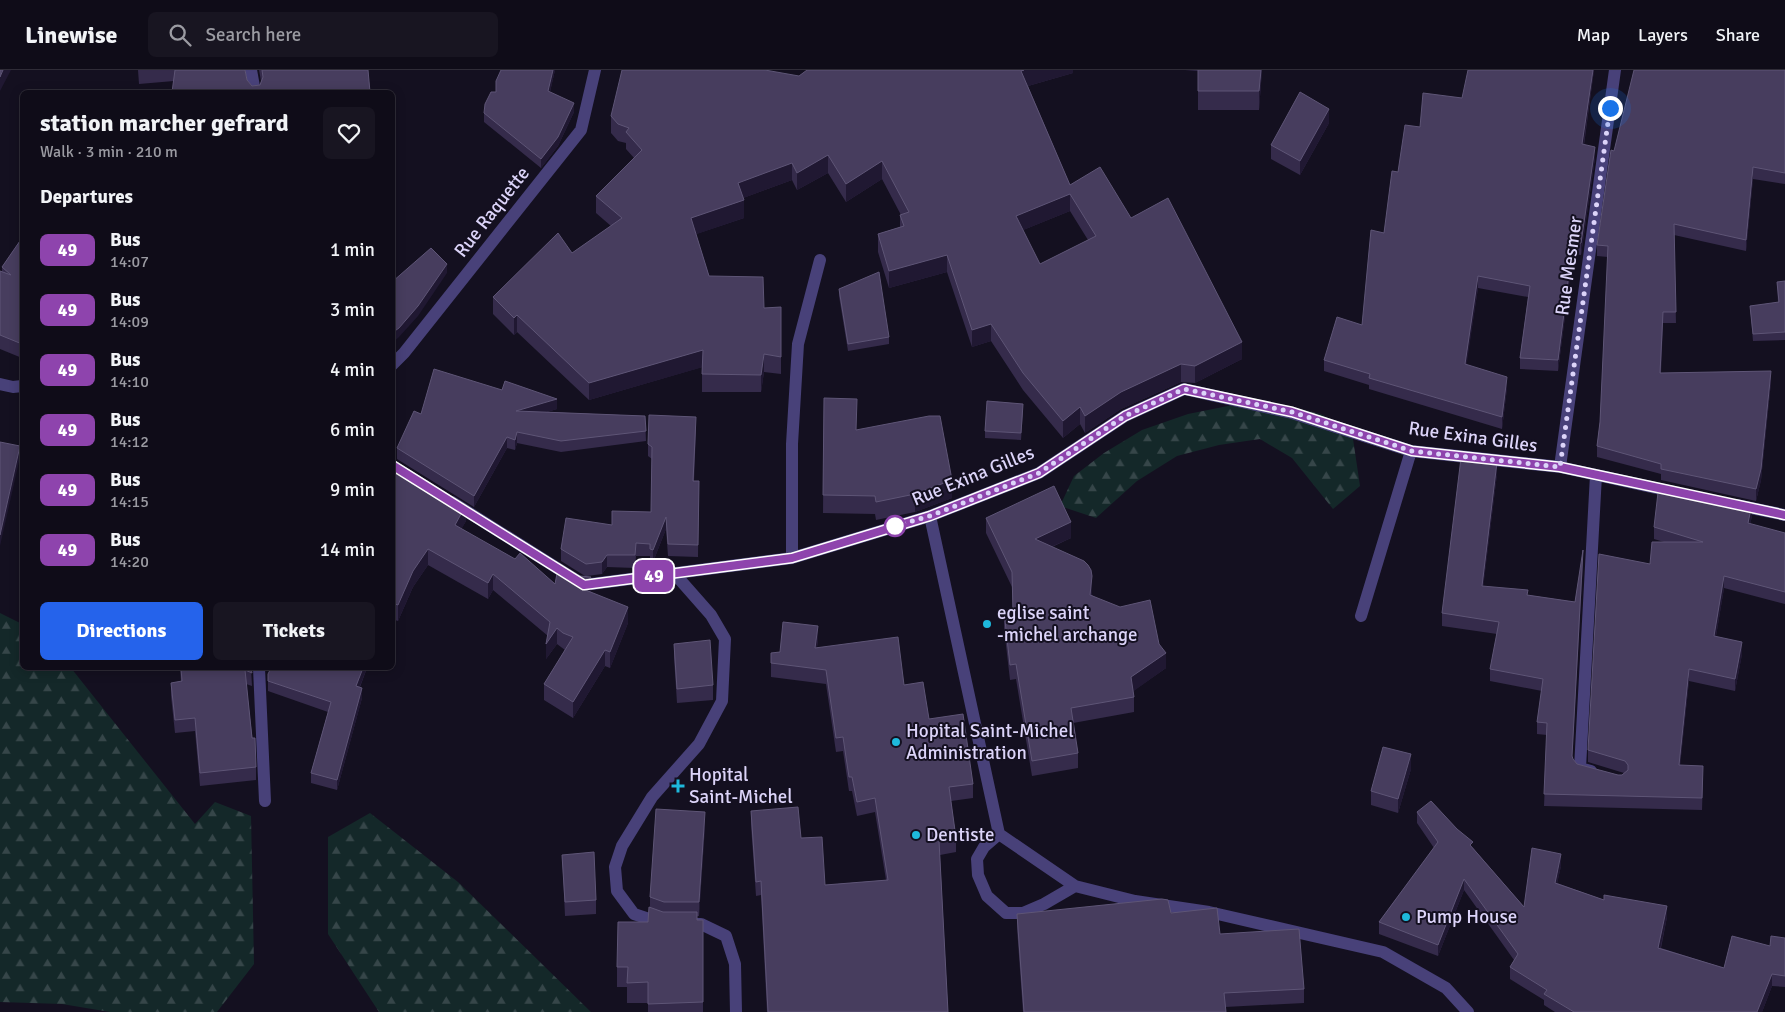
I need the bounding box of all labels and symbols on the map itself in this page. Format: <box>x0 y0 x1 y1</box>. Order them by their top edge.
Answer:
your location <box>1598 96 1623 121</box>
street label: Rue Raquette <box>449 162 535 262</box>
street label: Rue Mesmer <box>1550 215 1588 317</box>
street label: Rue Exina Gilles <box>1407 416 1539 458</box>
street label: Rue Exina Gilles <box>908 441 1038 511</box>
unlabelled marker <box>884 515 906 537</box>
line badge: 49 <box>632 560 676 592</box>
place label: eglise saint -michel archange <box>997 601 1138 647</box>
marker: eglise saint -michel archange <box>981 618 993 630</box>
place label: Hopital Saint-Michel Administration <box>906 719 1074 765</box>
marker: Hopital Saint-Michel Administration <box>890 736 902 748</box>
place label: Hopital Saint-Michel <box>689 763 793 809</box>
marker: Hopital Saint-Michel <box>671 779 685 793</box>
place label: Dentiste <box>926 823 994 847</box>
marker: Dentiste <box>910 829 922 841</box>
place label: Pump House <box>1416 905 1517 929</box>
marker: Pump House <box>1400 911 1412 923</box>

